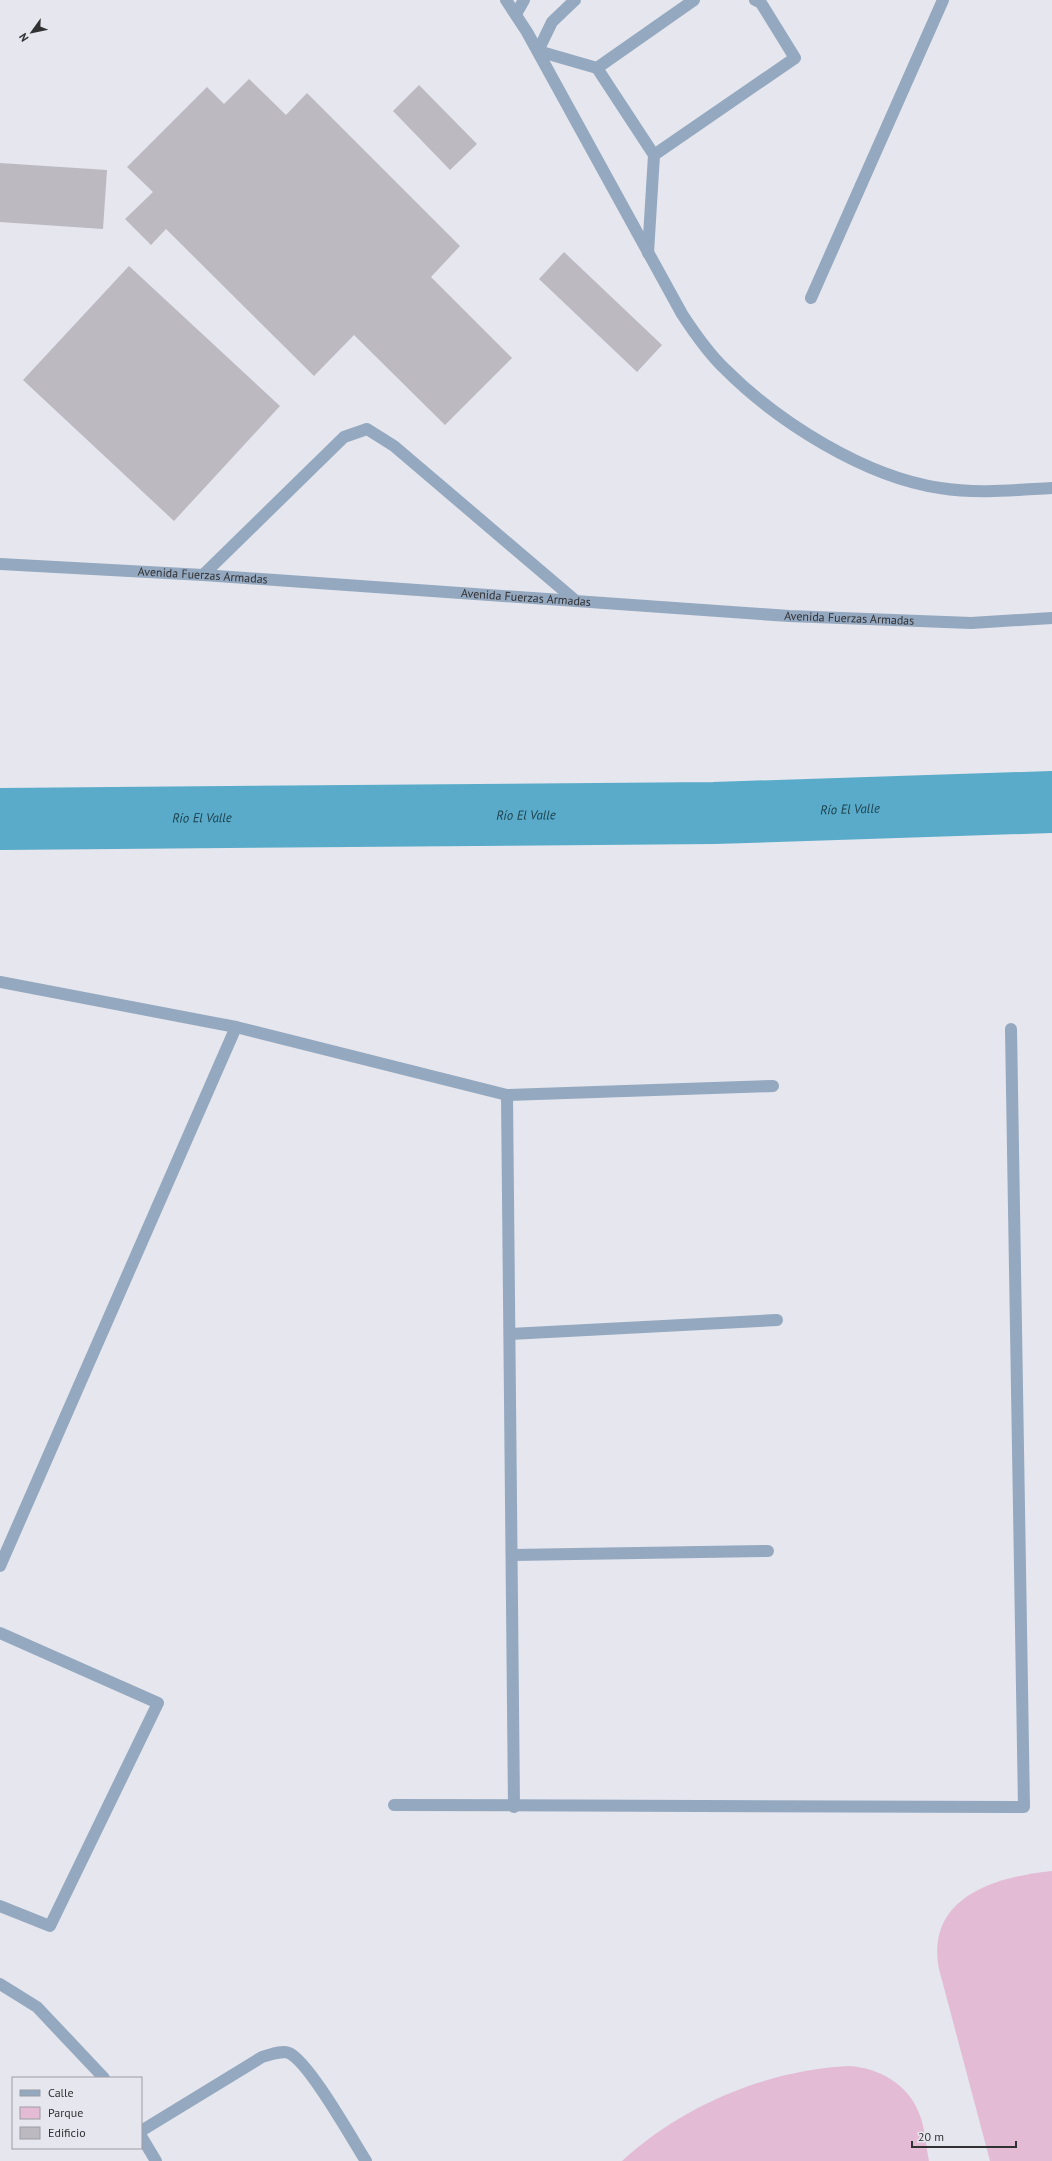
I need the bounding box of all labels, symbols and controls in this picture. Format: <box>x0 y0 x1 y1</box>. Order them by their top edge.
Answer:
north arrow <box>12 12 52 52</box>
text: N <box>16 31 31 44</box>
street label: Avenida Fuerzas Armadas <box>137 563 268 587</box>
street label: Avenida Fuerzas Armadas <box>460 585 591 609</box>
street label: Avenida Fuerzas Armadas <box>784 608 915 628</box>
water label: Río El Valle <box>820 800 880 819</box>
water label: Río El Valle <box>496 806 556 824</box>
water label: Río El Valle <box>172 809 232 827</box>
legend <box>12 2077 142 2149</box>
text: Calle <box>48 2085 74 2100</box>
text: Parque <box>48 2105 83 2120</box>
scale bar <box>912 2123 1016 2149</box>
text: Edificio <box>48 2125 86 2140</box>
text: 20 m <box>918 2129 944 2144</box>

